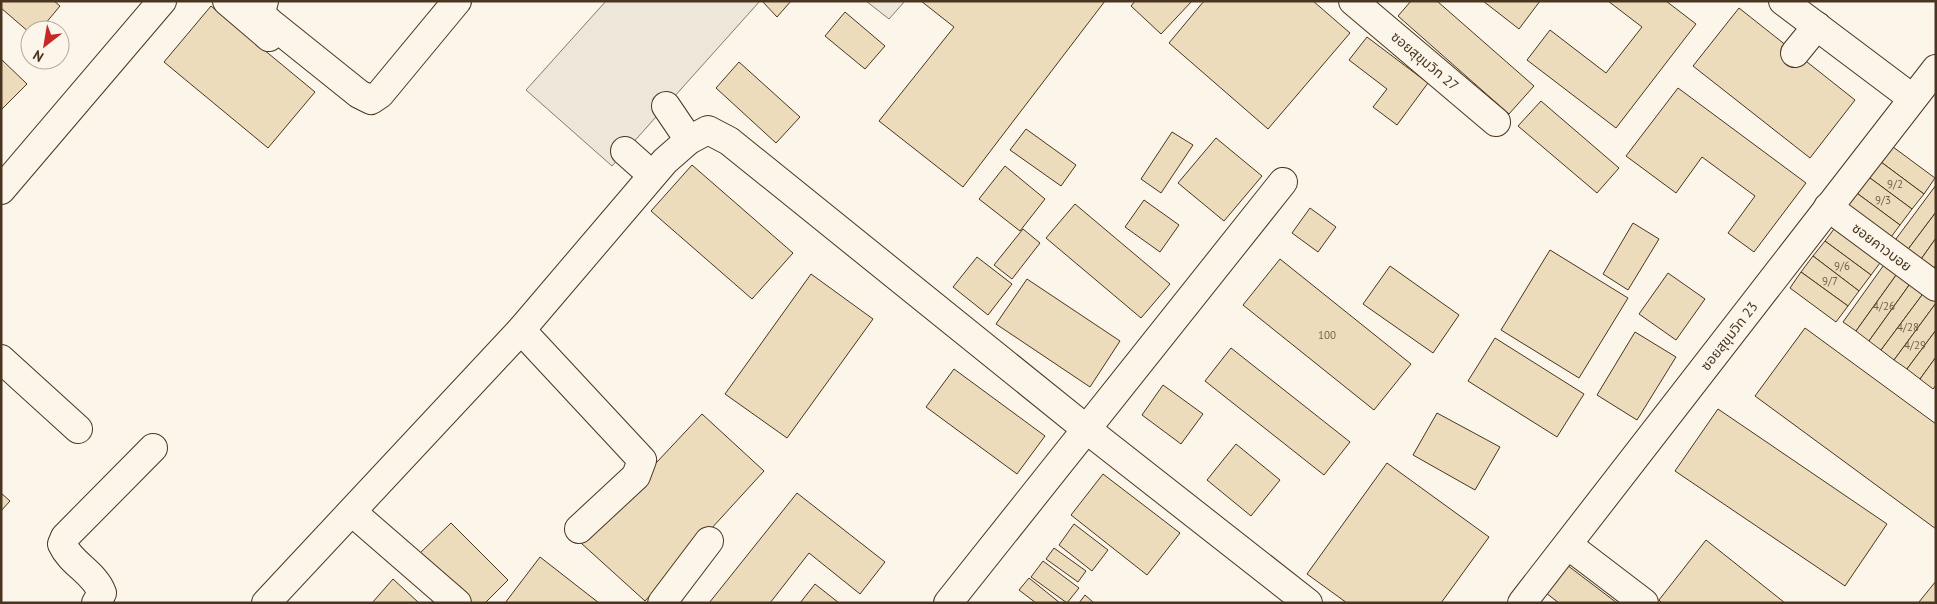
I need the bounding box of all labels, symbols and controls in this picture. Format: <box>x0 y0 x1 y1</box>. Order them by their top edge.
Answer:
north arrow <box>20 20 70 70</box>
street label: ซอยสุขุมวิท 27 <box>1387 27 1463 95</box>
text: N <box>30 46 47 66</box>
house number: 9/2 <box>1887 177 1903 191</box>
house number: 9/3 <box>1875 193 1891 207</box>
street label: ซอยคาวบอย <box>1849 219 1915 275</box>
house number: 9/6 <box>1834 259 1850 273</box>
house number: 9/7 <box>1822 274 1838 288</box>
street label: ซอยสุขุมวิท 23 <box>1696 298 1762 374</box>
house number: 4/26 <box>1873 299 1895 313</box>
house number: 4/28 <box>1897 320 1919 334</box>
house number: 100 <box>1318 328 1336 342</box>
house number: 4/29 <box>1904 338 1926 352</box>

